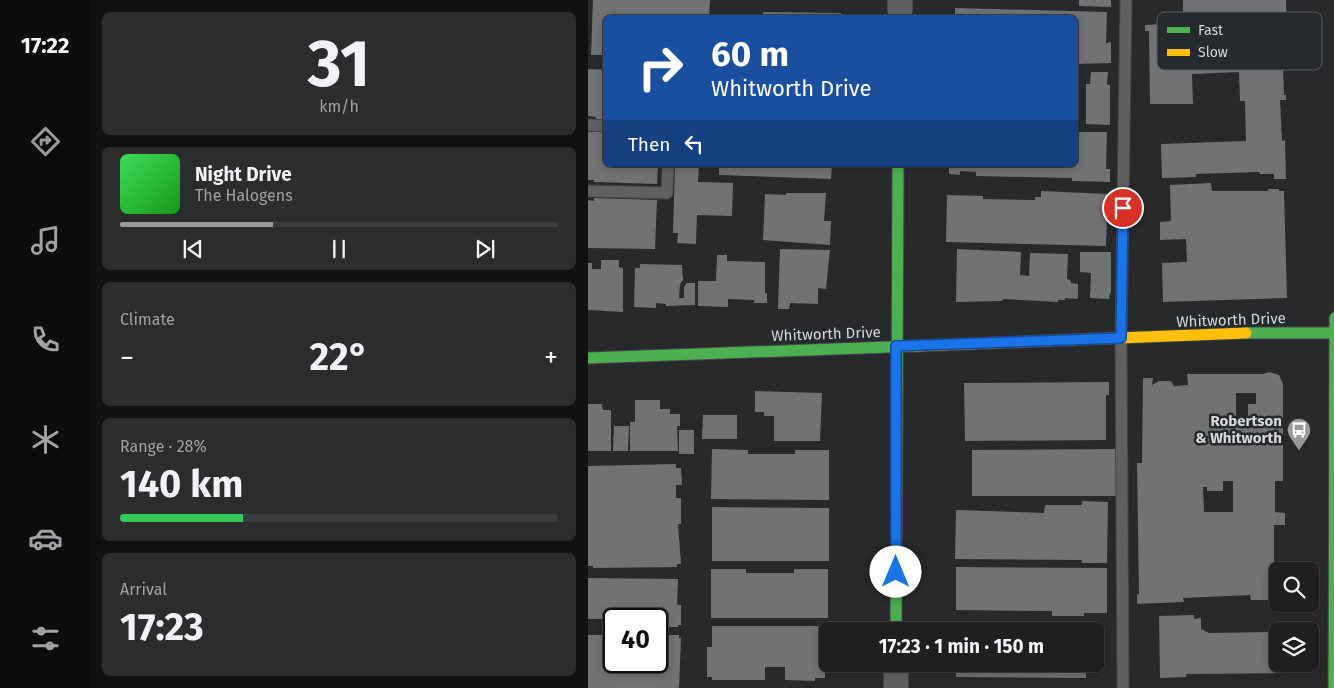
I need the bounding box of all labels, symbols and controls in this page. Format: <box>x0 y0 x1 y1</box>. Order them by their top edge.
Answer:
legend <box>1157 12 1322 70</box>
text: Fast <box>1198 22 1224 39</box>
text: 31 <box>308 25 370 103</box>
text: 17:22 <box>21 32 69 59</box>
text: 60 m <box>711 33 789 75</box>
icon: right <box>628 35 693 100</box>
text: Slow <box>1198 44 1228 61</box>
text: Whitworth Drive <box>711 75 872 102</box>
text: km/h <box>319 97 359 116</box>
icon: directions <box>28 124 63 159</box>
icon: left <box>680 130 708 158</box>
text: Then <box>628 133 670 156</box>
text: Night Drive <box>195 163 292 186</box>
text: The Halogens <box>195 186 293 205</box>
pin <box>1102 187 1144 229</box>
icon: arrive <box>1109 194 1137 222</box>
icon: music <box>28 223 63 258</box>
icon: previous <box>179 235 207 263</box>
icon: pause <box>325 235 353 263</box>
icon: next <box>471 235 499 263</box>
street label: Whitworth Drive <box>1176 309 1286 331</box>
text: Climate <box>120 310 175 329</box>
icon: phone <box>28 322 63 357</box>
street label: Whitworth Drive <box>771 323 881 345</box>
text: 22° <box>309 334 369 380</box>
text: − <box>120 341 134 374</box>
text: + <box>544 341 558 374</box>
place label: Robertson & Whitworth <box>1195 412 1282 447</box>
bus stop icon: Robertson & Whitworth <box>1286 417 1312 451</box>
icon: climate <box>28 422 63 457</box>
text: Range · 28% <box>120 437 207 456</box>
text: 140 km <box>120 461 243 507</box>
icon: car <box>28 521 63 556</box>
position arrow <box>869 545 921 597</box>
map controls <box>1269 562 1319 672</box>
button: search <box>1269 562 1319 612</box>
text: Arrival <box>120 580 167 599</box>
text: 17:23 <box>120 604 204 650</box>
speed limit sign: 40 <box>603 608 668 673</box>
icon: filters <box>28 621 63 656</box>
button: layers <box>1269 622 1319 672</box>
text: 17:23 · 1 min · 150 m <box>879 635 1044 658</box>

